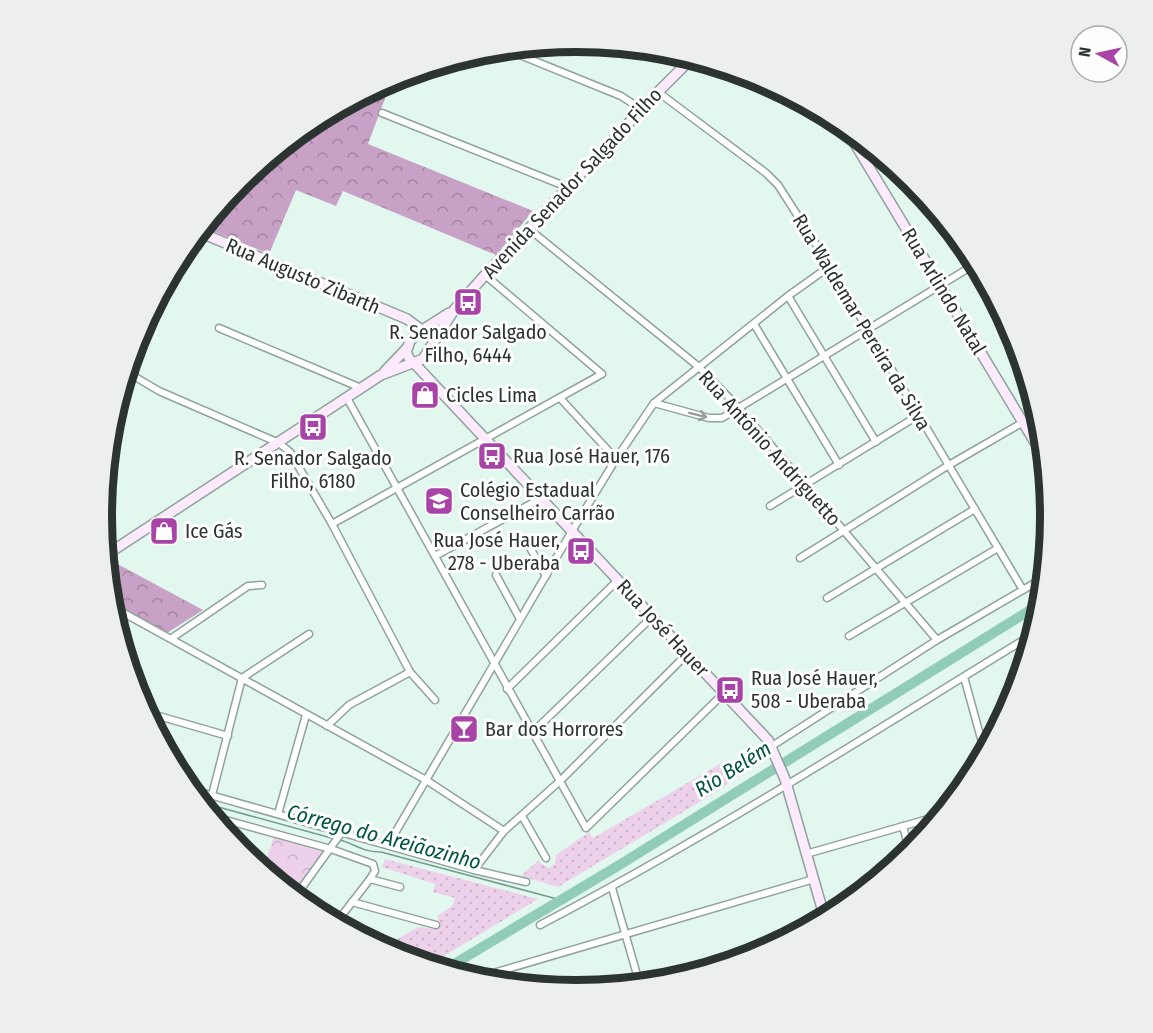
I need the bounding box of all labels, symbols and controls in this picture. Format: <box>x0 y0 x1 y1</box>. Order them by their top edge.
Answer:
north arrow <box>1069 24 1129 84</box>
text: N <box>1075 46 1095 58</box>
street label: Avenida Senador Salgado Filho <box>477 83 667 283</box>
street label: Rua Waldemar Pereira da Silva <box>788 209 936 435</box>
street label: Rua Arlindo Natal <box>897 223 991 359</box>
street label: Rua Augusto Zibarth <box>222 233 384 319</box>
bus stop icon: R. Senador Salgado Filho, 6444 <box>452 286 484 318</box>
place label: R. Senador Salgado Filho, 6444 <box>389 320 547 367</box>
street label: Rua Antônio Andriguetto <box>694 365 846 531</box>
shop icon: Cicles Lima <box>409 379 441 411</box>
place label: Cicles Lima <box>446 383 537 407</box>
one-way arrow <box>688 409 707 421</box>
bus stop icon: R. Senador Salgado Filho, 6180 <box>297 411 329 443</box>
bus stop icon: Rua José Hauer, 176 <box>476 440 508 472</box>
place label: Rua José Hauer, 176 <box>513 444 670 468</box>
place label: R. Senador Salgado Filho, 6180 <box>234 446 392 493</box>
place label: Colégio Estadual Conselheiro Carrão <box>460 478 615 525</box>
school or university icon: Colégio Estadual Conselheiro Carrão <box>423 485 455 517</box>
shop icon: Ice Gás <box>148 515 180 547</box>
place label: Ice Gás <box>185 519 243 543</box>
place label: Rua José Hauer, 278 - Uberaba <box>433 528 560 575</box>
bus stop icon: Rua José Hauer, 278 - Uberaba <box>565 535 597 567</box>
street label: Rua José Hauer <box>612 574 714 682</box>
place label: Rua José Hauer, 508 - Uberaba <box>751 666 878 713</box>
bus stop icon: Rua José Hauer, 508 - Uberaba <box>714 674 746 706</box>
bar icon: Bar dos Horrores <box>448 713 480 745</box>
place label: Bar dos Horrores <box>485 717 623 741</box>
water label: Rio Belém <box>690 735 776 803</box>
water label: Córrego do Areiãozinho <box>284 799 484 875</box>

